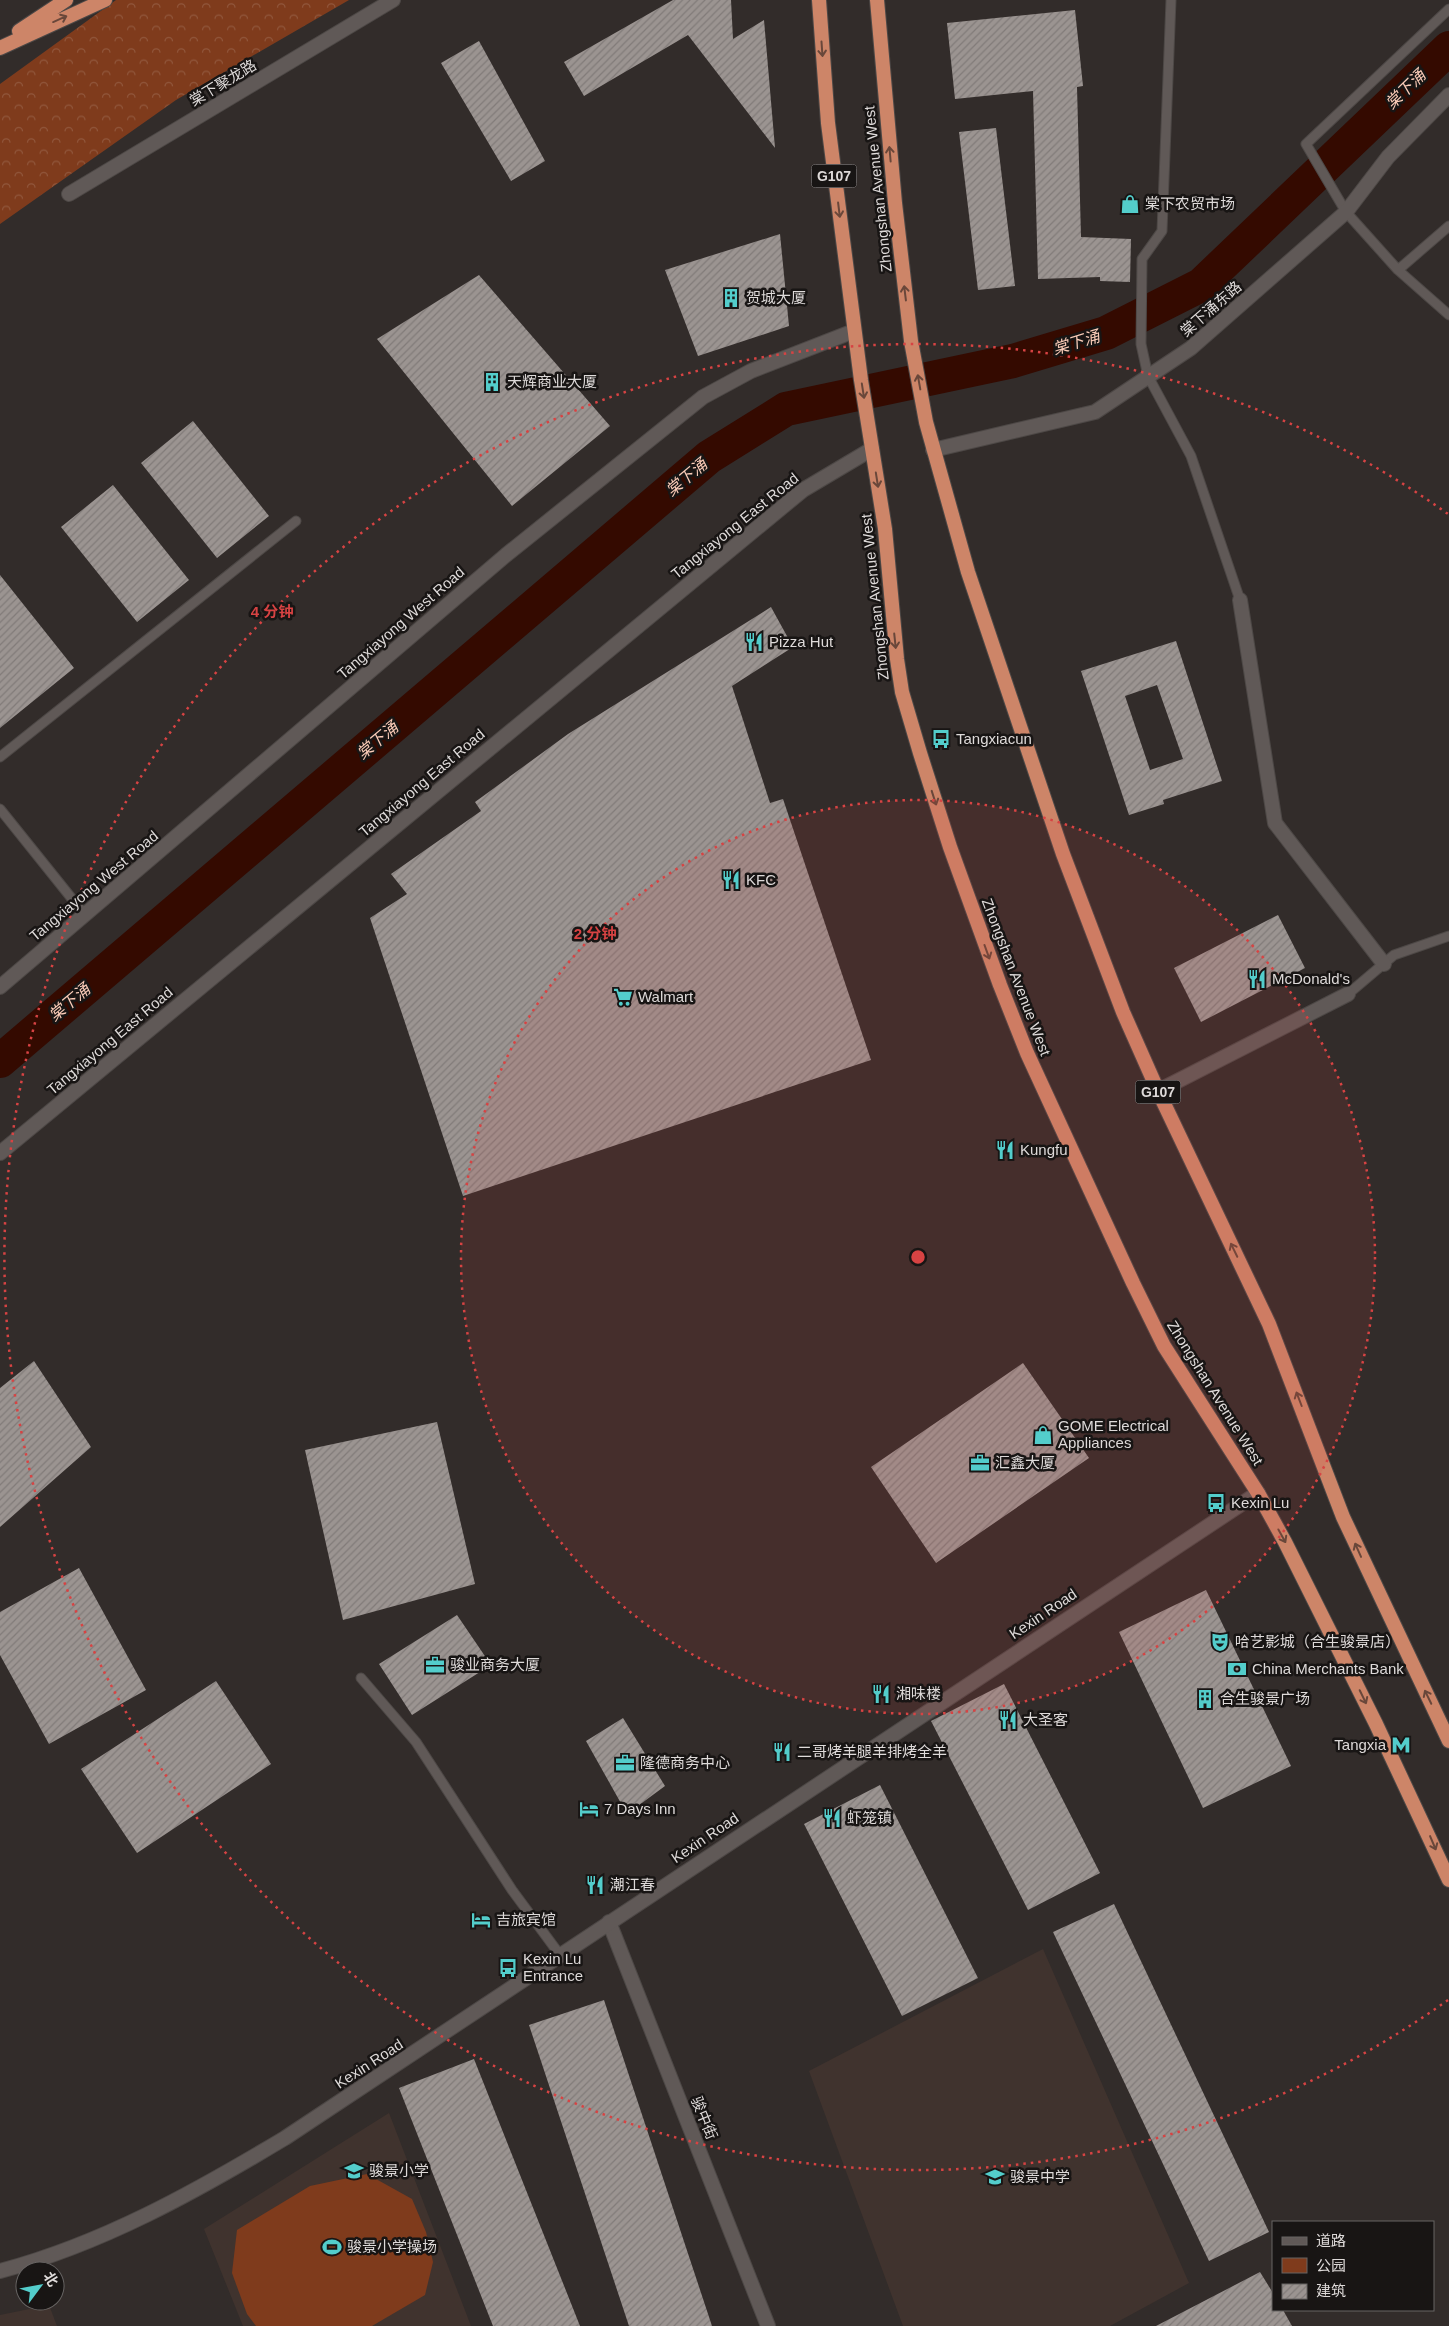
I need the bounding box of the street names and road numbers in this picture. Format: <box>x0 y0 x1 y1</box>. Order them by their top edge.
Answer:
street label: 棠下聚龙路 <box>186 56 259 109</box>
street label: Zhongshan Avenue West <box>860 104 895 273</box>
road number: G107 <box>812 165 856 188</box>
street label: 棠下涌东路 <box>1177 278 1245 340</box>
street label: Tangxiayong East Road <box>668 469 802 582</box>
street label: Zhongshan Avenue West <box>857 512 892 681</box>
street label: Tangxiayong West Road <box>334 563 468 682</box>
street label: Tangxiayong East Road <box>356 725 488 840</box>
street label: Tangxiayong West Road <box>26 827 161 944</box>
street label: Zhongshan Avenue West <box>979 896 1055 1059</box>
street label: Tangxiayong East Road <box>44 983 176 1098</box>
road number: G107 <box>1136 1080 1180 1104</box>
street label: Zhongshan Avenue West <box>1164 1317 1267 1469</box>
street label: Kexin Road <box>1006 1585 1080 1642</box>
street label: Kexin Road <box>668 1809 742 1866</box>
street label: Kexin Road <box>332 2035 406 2092</box>
street label: 骏中街 <box>688 2094 721 2142</box>

